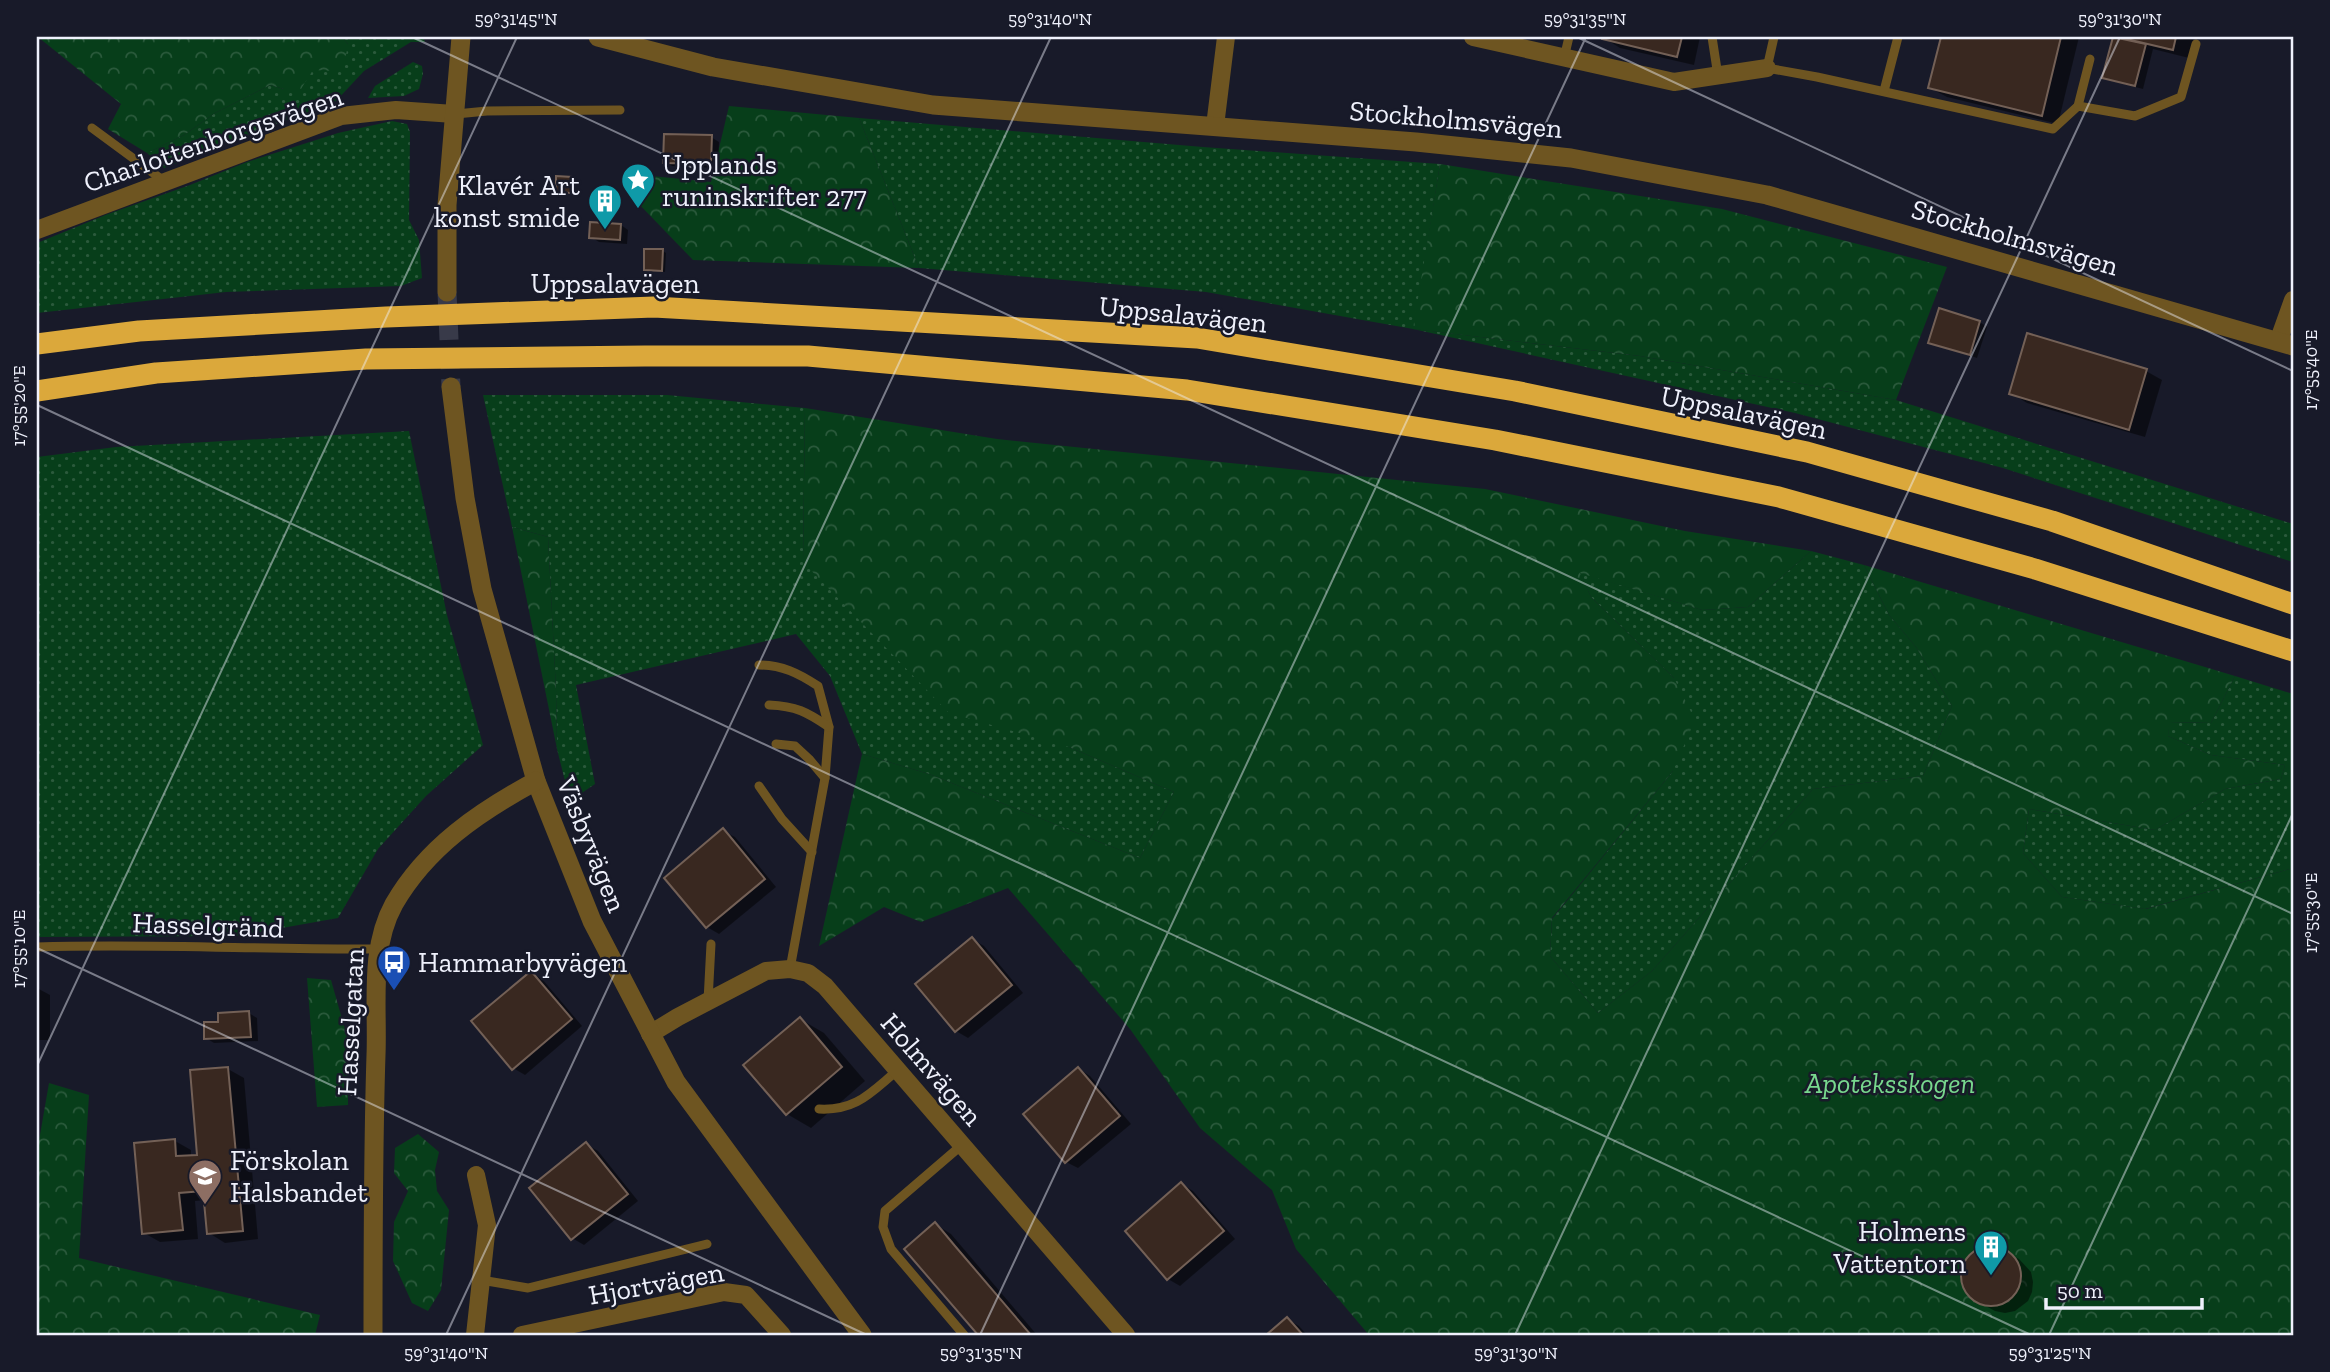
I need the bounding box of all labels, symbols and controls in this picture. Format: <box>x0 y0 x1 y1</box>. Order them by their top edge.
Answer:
text: 59°31'45"N <box>475 8 557 30</box>
text: 59°31'40"N <box>1008 8 1092 30</box>
text: 59°31'35"N <box>1544 8 1626 30</box>
text: 59°31'30"N <box>2078 8 2162 30</box>
street label: Charlottenborgsvägen <box>79 80 347 199</box>
street label: Stockholmsvägen <box>1348 94 1564 145</box>
place label: Upplands runinskrifter 277 <box>662 148 867 213</box>
place icon: Upplands runinskrifter 277 <box>619 161 657 210</box>
place label: Klavér Art konst smide <box>434 169 581 234</box>
building icon: Klavér Art konst smide <box>586 182 624 231</box>
street label: Stockholmsvägen <box>1908 192 2122 283</box>
street label: Uppsalavägen <box>531 267 699 300</box>
street label: Uppsalavägen <box>1097 289 1269 340</box>
text: 17°55'40"E <box>2300 330 2322 410</box>
text: 17°55'20"E <box>8 366 30 447</box>
street label: Uppsalavägen <box>1658 379 1830 446</box>
street label: Väsbyvägen <box>549 771 634 917</box>
text: 17°55'30"E <box>2300 873 2322 953</box>
street label: Hasselgränd <box>132 906 284 945</box>
text: 17°55'10"E <box>8 910 30 988</box>
bus stop icon: Hammarbyvägen <box>375 943 413 992</box>
place label: Hammarbyvägen <box>418 946 627 979</box>
street label: Hasselgatan <box>330 947 371 1097</box>
street label: Holmvägen <box>874 1006 989 1132</box>
park label: Apoteksskogen <box>1804 1067 1975 1100</box>
place label: Förskolan Halsbandet <box>230 1144 368 1209</box>
school or university icon: Förskolan Halsbandet <box>186 1157 224 1206</box>
place label: Holmens Vattentorn <box>1833 1215 1966 1280</box>
building icon: Holmens Vattentorn <box>1972 1228 2010 1277</box>
street label: Hjortvägen <box>586 1255 726 1312</box>
scale bar <box>2046 1267 2202 1311</box>
text: 50 m <box>2057 1278 2103 1303</box>
text: 59°31'40"N <box>404 1342 488 1364</box>
text: 59°31'35"N <box>940 1342 1022 1364</box>
text: 59°31'30"N <box>1474 1342 1558 1364</box>
text: 59°31'25"N <box>2008 1342 2092 1364</box>

